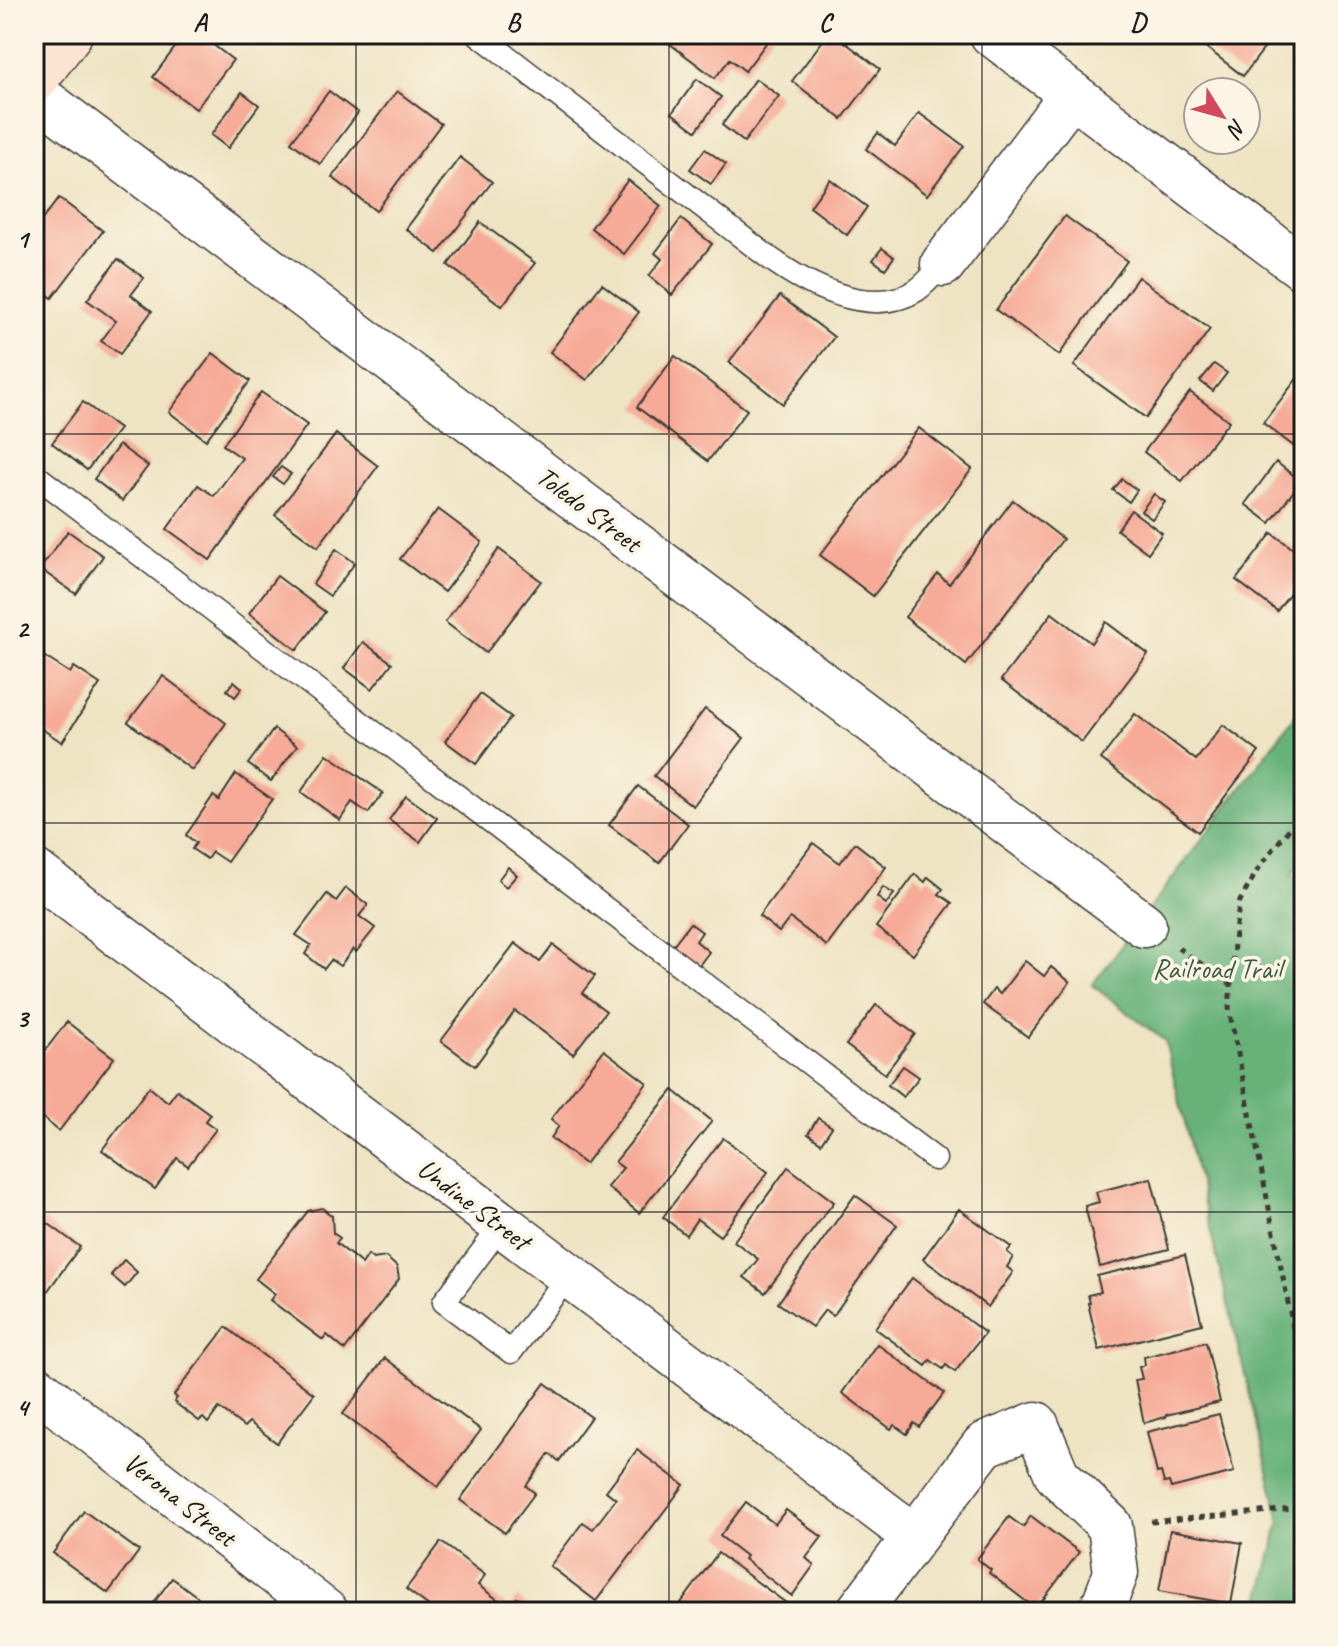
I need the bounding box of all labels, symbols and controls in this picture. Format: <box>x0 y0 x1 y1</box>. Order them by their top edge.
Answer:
text: A <box>193 6 208 39</box>
text: B <box>506 6 522 39</box>
text: C <box>819 6 835 39</box>
text: D <box>1130 6 1148 39</box>
north arrow <box>1182 76 1262 156</box>
text: N <box>1220 114 1252 144</box>
text: 1 <box>16 223 31 256</box>
street label: Toledo Street <box>530 458 650 561</box>
text: 2 <box>16 612 30 645</box>
park label: Railroad Trail <box>1153 951 1287 986</box>
text: 3 <box>16 1002 30 1035</box>
street label: Undine Street <box>411 1150 540 1260</box>
text: 4 <box>16 1391 31 1424</box>
street label: Verona Street <box>117 1444 245 1555</box>

